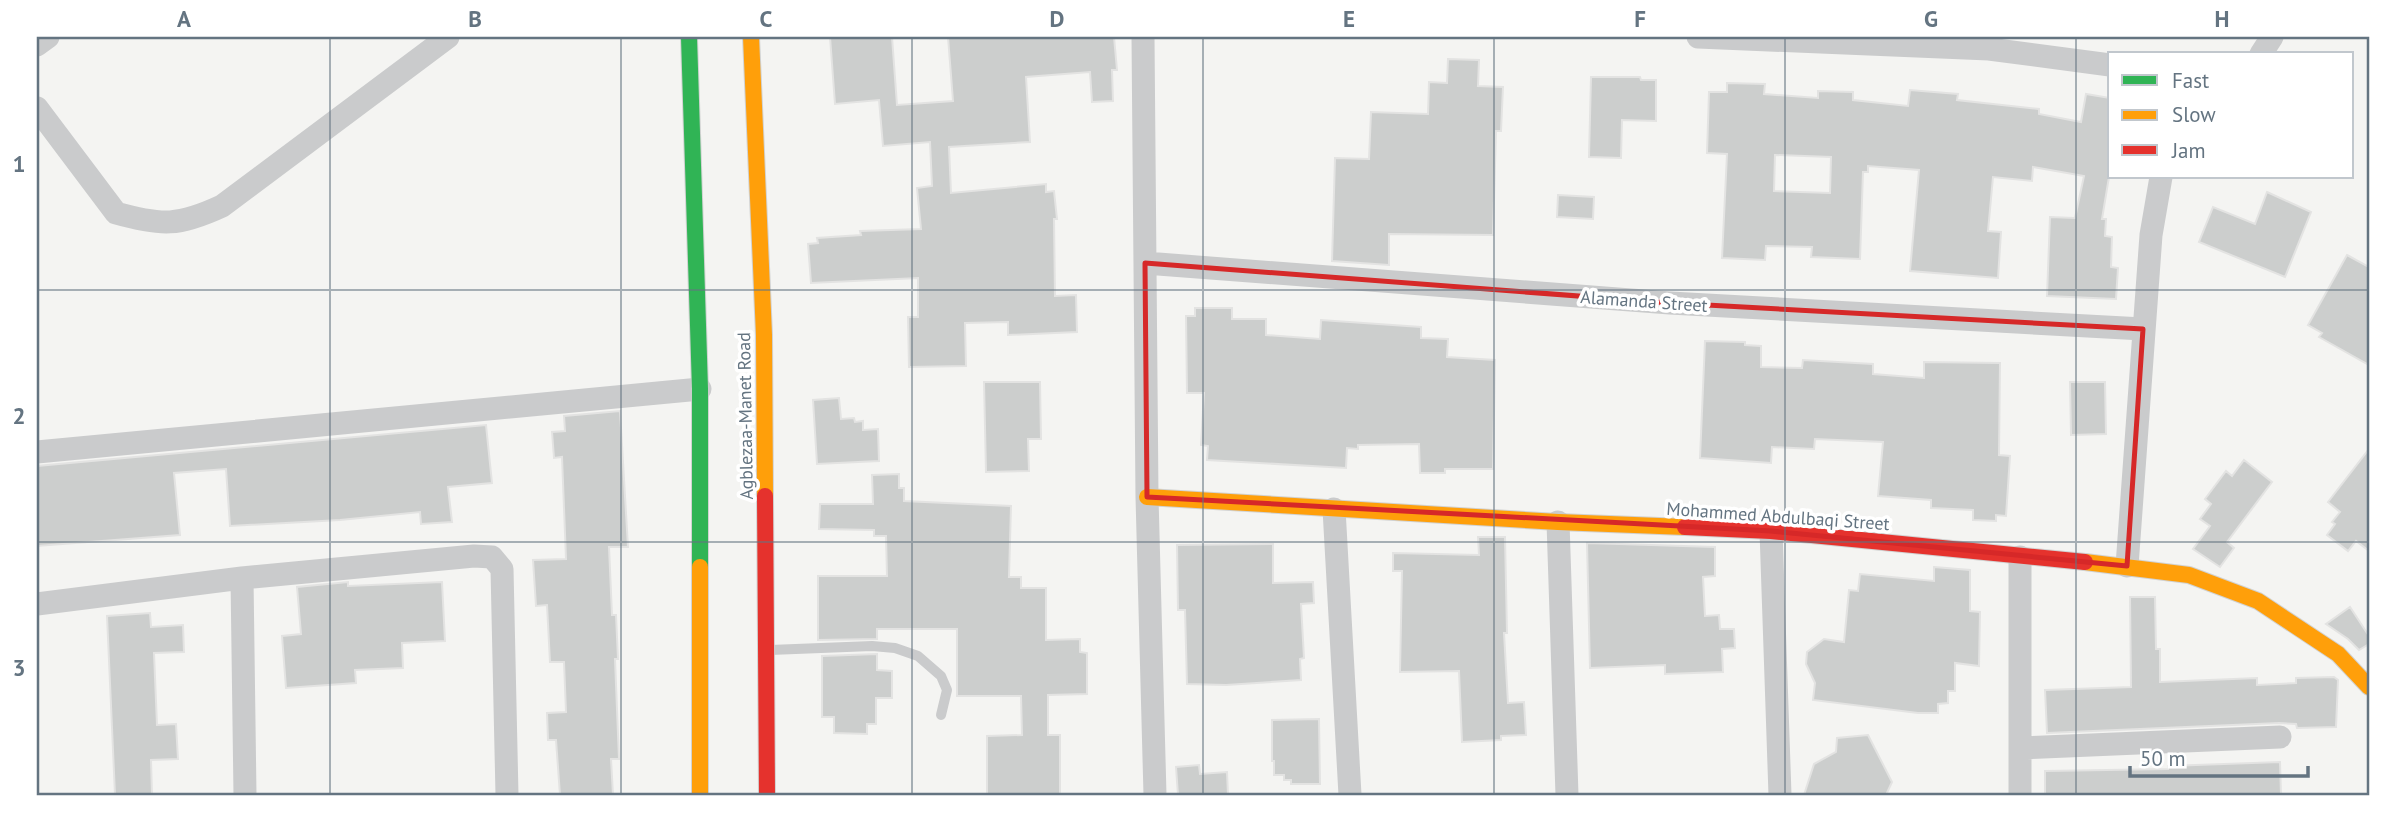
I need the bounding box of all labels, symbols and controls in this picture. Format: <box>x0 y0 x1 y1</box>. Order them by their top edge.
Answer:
text: A <box>177 4 191 33</box>
text: B <box>468 4 482 33</box>
text: C <box>760 4 773 33</box>
text: D <box>1050 4 1064 33</box>
text: E <box>1343 4 1355 33</box>
text: F <box>1634 4 1646 33</box>
text: G <box>1924 4 1938 33</box>
text: H <box>2215 4 2229 33</box>
legend <box>2108 52 2354 178</box>
text: Fast <box>2172 67 2209 94</box>
text: Slow <box>2172 101 2216 128</box>
text: Jam <box>2171 137 2206 164</box>
text: 1 <box>12 149 26 178</box>
street label: Alamanda Street <box>1580 285 1708 317</box>
street label: Agblezaa-Manet Road <box>732 332 758 500</box>
text: 2 <box>12 401 26 430</box>
street label: Mohammed Abdulbaqi Street <box>1666 497 1890 535</box>
text: 3 <box>12 653 26 682</box>
scale bar <box>2130 734 2308 778</box>
text: 50 m <box>2140 745 2186 772</box>

